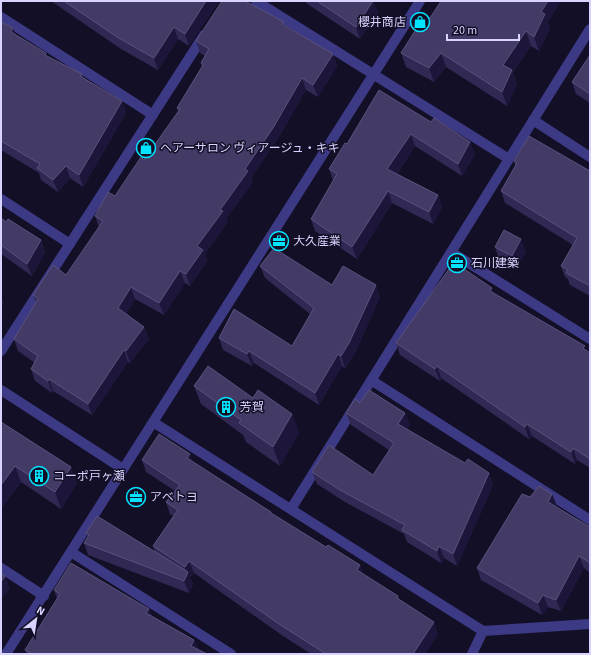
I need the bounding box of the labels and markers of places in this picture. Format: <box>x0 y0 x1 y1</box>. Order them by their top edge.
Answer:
shop icon: 櫻井商店 <box>409 11 431 33</box>
place label: 櫻井商店 <box>358 14 406 31</box>
shop icon: ヘアーサロン ヴィアージュ・キキ <box>135 137 157 159</box>
place label: ヘアーサロン ヴィアージュ・キキ <box>160 140 340 157</box>
office icon: 大久産業 <box>268 230 290 252</box>
place label: 大久産業 <box>293 233 341 250</box>
office icon: 石川建築 <box>446 252 468 274</box>
place label: 石川建築 <box>471 255 519 272</box>
building icon: 芳賀 <box>215 396 237 418</box>
place label: 芳賀 <box>240 399 264 416</box>
building icon: コーポ戸ヶ瀬 <box>28 465 50 487</box>
place label: コーポ戸ヶ瀬 <box>53 468 125 485</box>
office icon: アベトヨ <box>125 486 147 508</box>
place label: アベトヨ <box>150 489 198 506</box>

